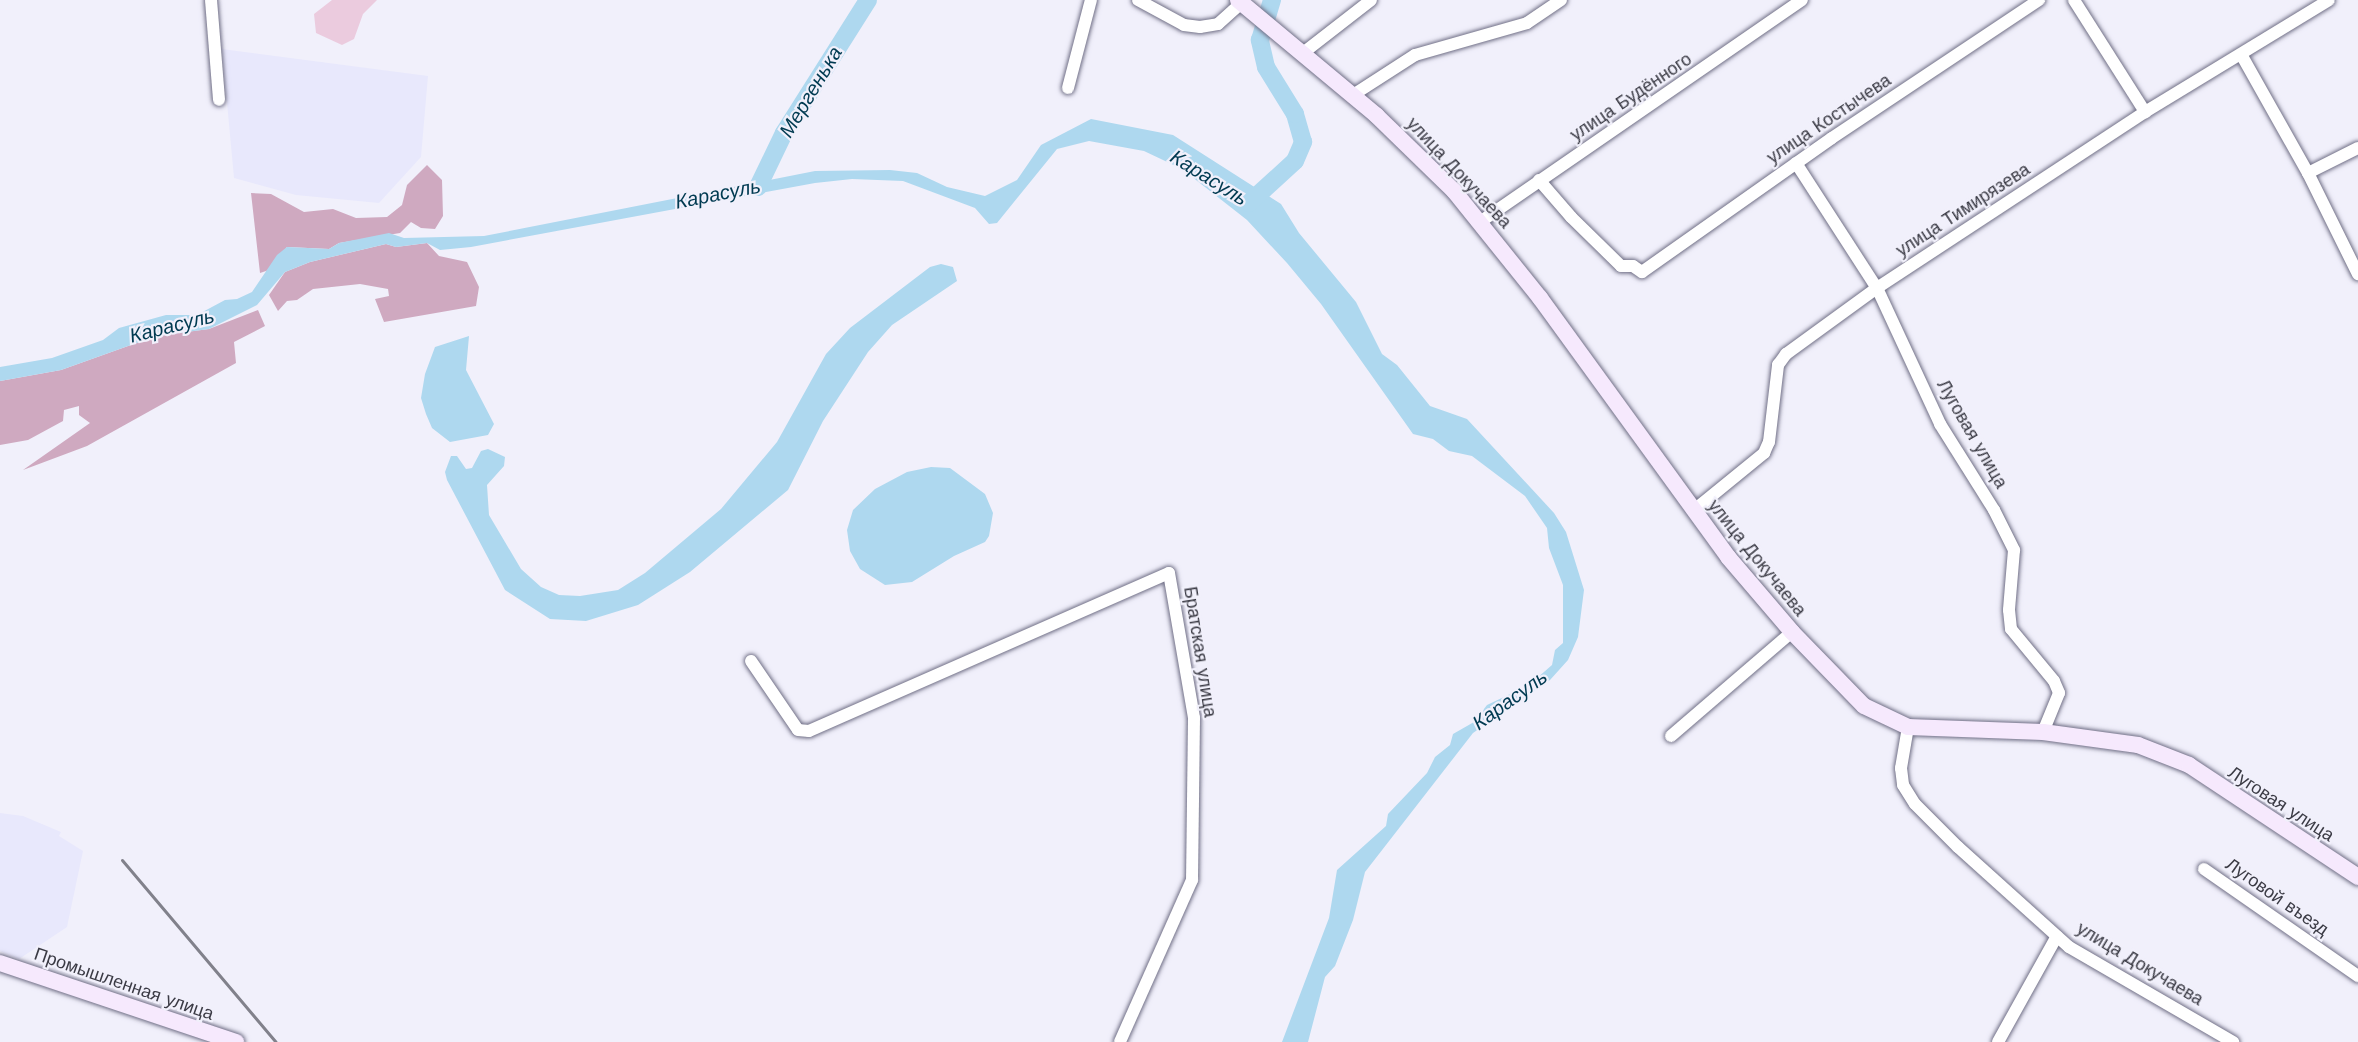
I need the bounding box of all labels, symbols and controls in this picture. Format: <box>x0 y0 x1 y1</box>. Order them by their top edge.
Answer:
water label: Мергенька <box>775 42 847 142</box>
street label: улица Будённого <box>1566 48 1696 146</box>
street label: улица Костычева <box>1763 69 1895 169</box>
street label: улица Докучаева <box>1402 113 1516 233</box>
water label: Карасуль <box>1166 145 1252 211</box>
street label: улица Тимирязева <box>1892 159 2034 261</box>
water label: Карасуль <box>673 174 763 214</box>
water label: Карасуль <box>127 304 217 348</box>
street label: Луговая улица <box>1932 376 2012 492</box>
street label: улица Докучаева <box>1703 495 1811 621</box>
street label: Братская улица <box>1179 585 1221 719</box>
water label: Карасуль <box>1468 665 1552 735</box>
street label: Луговая улица <box>2224 762 2338 846</box>
street label: Луговой въезд <box>2221 853 2333 941</box>
street label: улица Докучаева <box>2073 918 2207 1010</box>
street label: Промышленная улица <box>31 943 217 1025</box>

